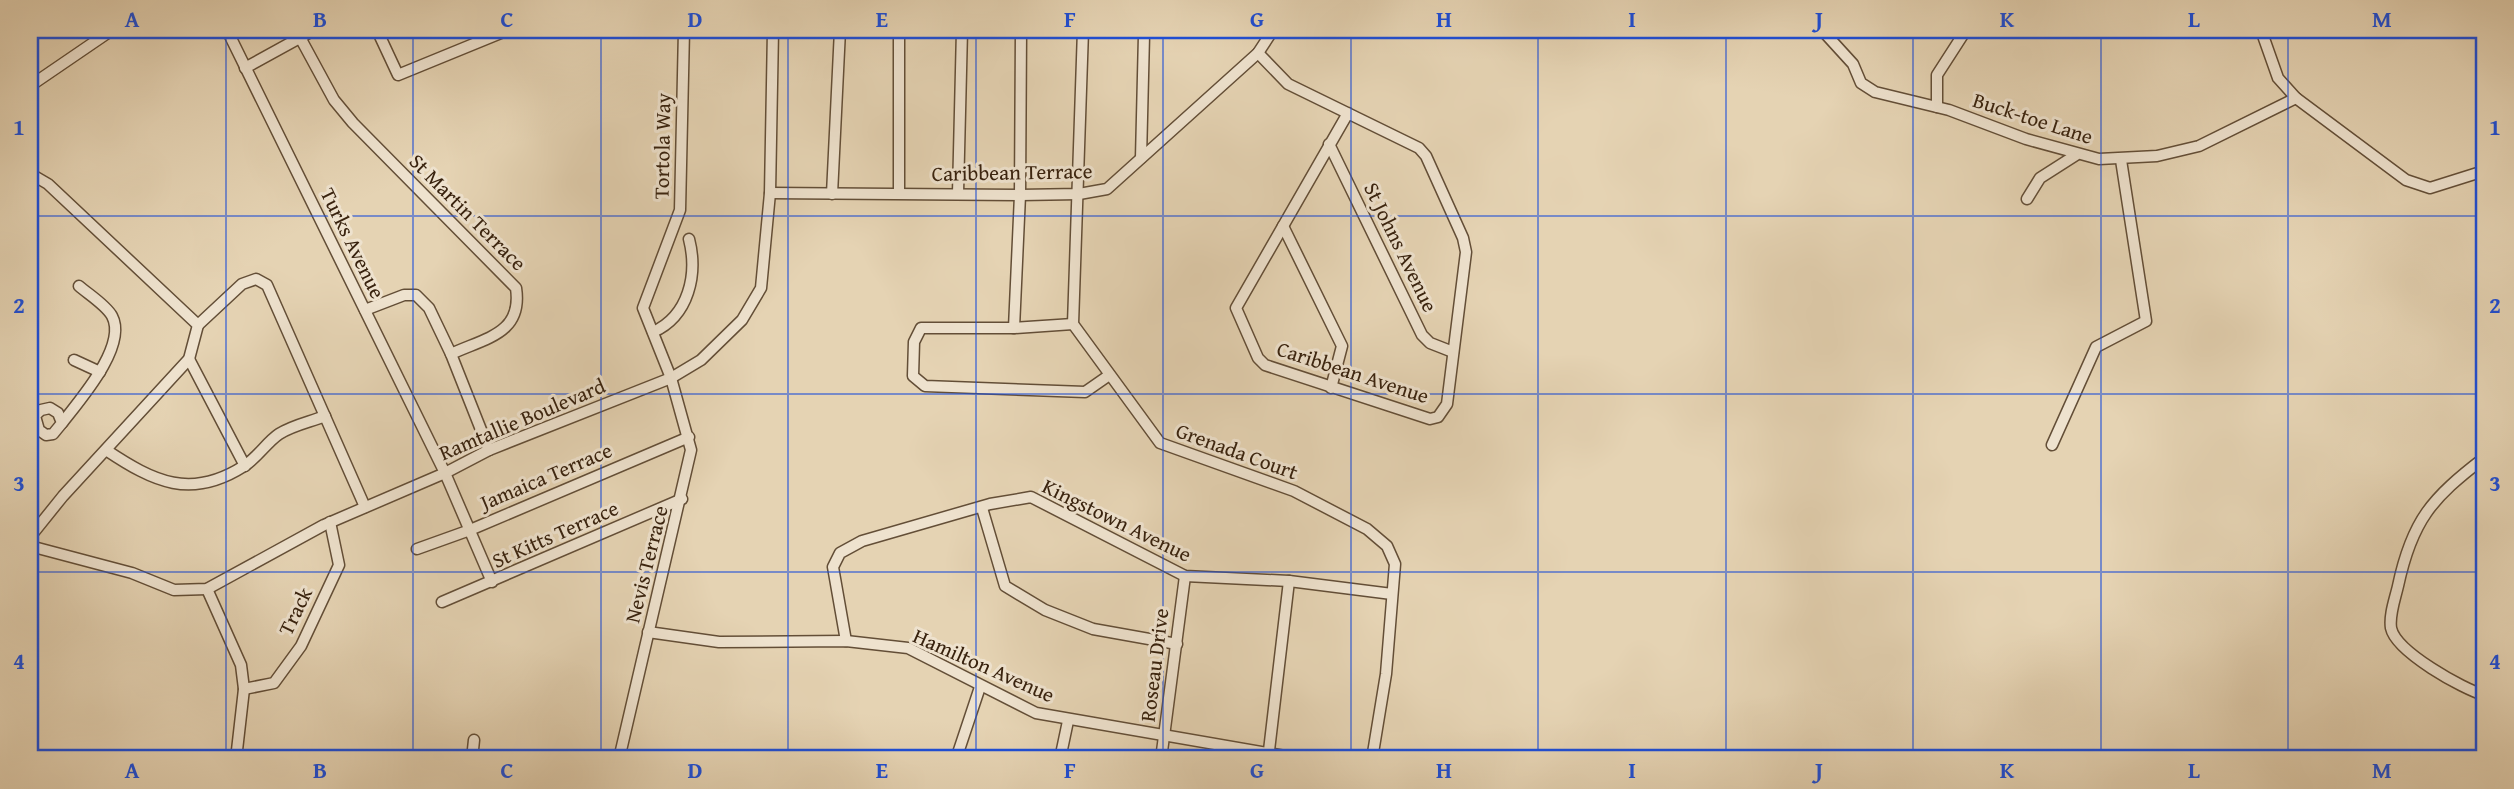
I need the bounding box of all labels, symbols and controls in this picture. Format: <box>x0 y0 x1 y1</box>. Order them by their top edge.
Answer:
text: A <box>125 2 140 35</box>
text: B <box>313 2 327 35</box>
text: C <box>500 2 514 35</box>
text: D <box>688 2 703 35</box>
text: E <box>876 2 888 35</box>
text: F <box>1064 2 1076 35</box>
text: G <box>1250 2 1264 35</box>
text: H <box>1436 2 1452 35</box>
text: I <box>1628 2 1636 35</box>
text: J <box>1811 2 1823 35</box>
text: K <box>2000 2 2015 35</box>
text: L <box>2188 2 2200 35</box>
text: M <box>2372 2 2392 35</box>
street label: Buck-toe Lane <box>1969 84 2097 152</box>
street label: Tortola Way <box>646 92 678 199</box>
text: 1 <box>13 110 25 143</box>
text: 1 <box>2489 110 2501 143</box>
street label: St Martin Terrace <box>402 146 534 278</box>
street label: Caribbean Terrace <box>931 155 1093 189</box>
street label: St Johns Avenue <box>1356 177 1446 317</box>
street label: Turks Avenue <box>313 182 393 304</box>
text: 2 <box>13 288 25 321</box>
text: 2 <box>2489 288 2501 321</box>
street label: Caribbean Avenue <box>1273 333 1433 411</box>
street label: Ramtallie Boulevard <box>434 370 611 468</box>
street label: Grenada Court <box>1172 415 1303 488</box>
street label: Jamaica Terrace <box>473 434 617 519</box>
text: 3 <box>13 466 25 499</box>
text: 3 <box>2489 466 2501 499</box>
street label: Kingstown Avenue <box>1037 470 1197 570</box>
street label: St Kitts Terrace <box>487 492 623 576</box>
street label: Nevis Terrace <box>616 502 676 626</box>
street label: Track <box>270 582 320 640</box>
street label: Roseau Drive <box>1132 606 1176 723</box>
street label: Hamilton Avenue <box>908 620 1060 710</box>
text: 4 <box>13 644 25 677</box>
text: 4 <box>2489 644 2501 677</box>
text: A <box>125 753 140 786</box>
text: B <box>313 753 327 786</box>
text: C <box>500 753 514 786</box>
text: D <box>688 753 703 786</box>
text: E <box>876 753 888 786</box>
text: F <box>1064 753 1076 786</box>
text: G <box>1250 753 1264 786</box>
text: H <box>1436 753 1452 786</box>
text: I <box>1628 753 1636 786</box>
text: J <box>1811 753 1823 786</box>
text: K <box>2000 753 2015 786</box>
text: L <box>2188 753 2200 786</box>
text: M <box>2372 753 2392 786</box>

